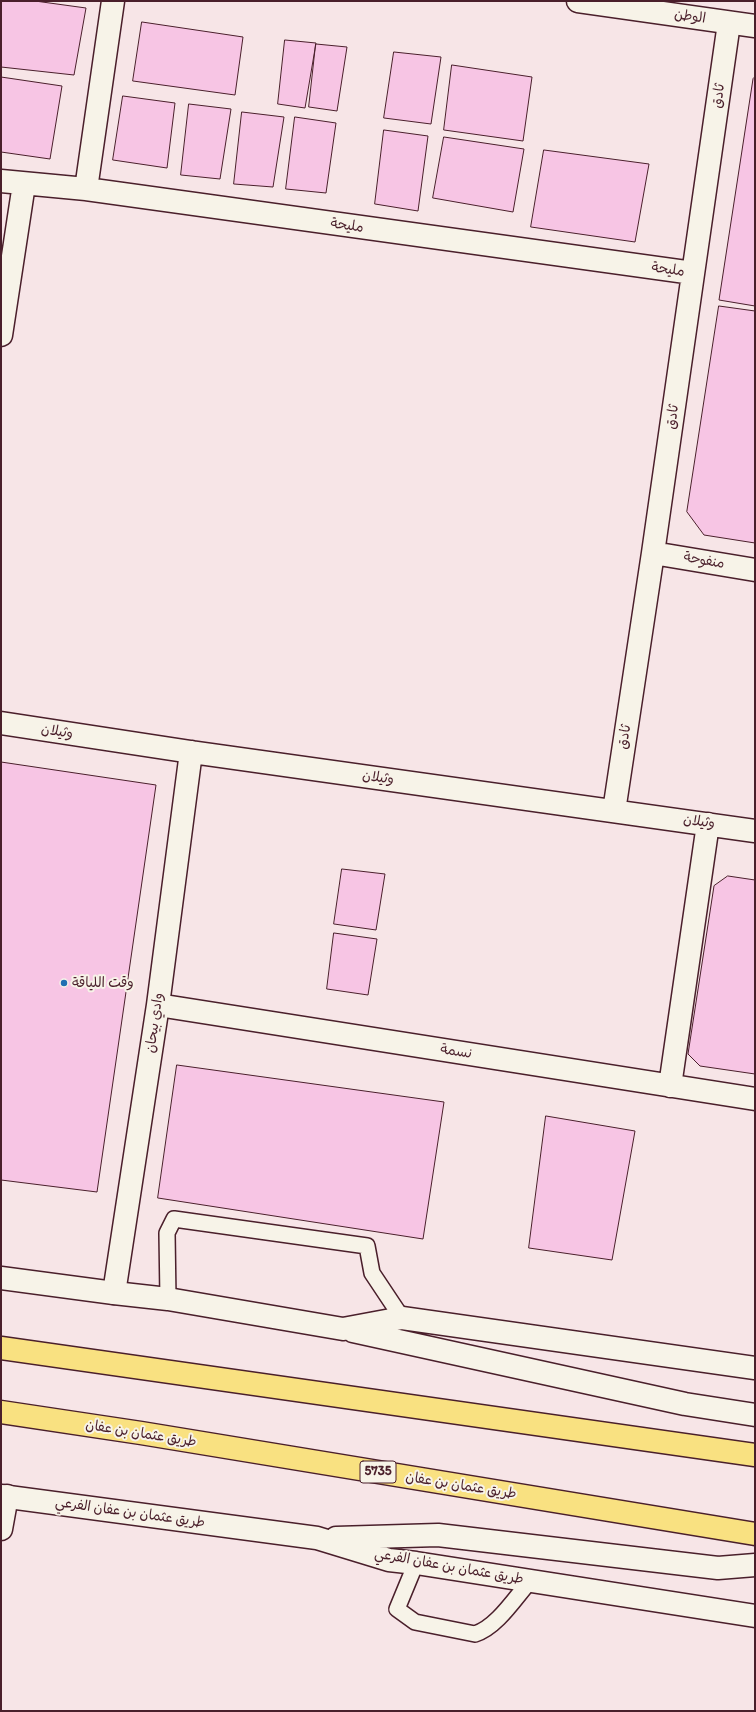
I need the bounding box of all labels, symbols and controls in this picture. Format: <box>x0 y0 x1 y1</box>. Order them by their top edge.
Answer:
street label: الوطن <box>673 6 707 28</box>
street label: ثادق <box>709 83 729 109</box>
street label: مليحة <box>329 215 365 237</box>
street label: مليحة <box>650 259 686 281</box>
street label: ثادق <box>663 404 683 430</box>
street label: منفوحة <box>682 549 726 573</box>
street label: وثيلان <box>40 721 74 743</box>
street label: ثادق <box>615 723 635 751</box>
street label: وثيلان <box>361 767 395 789</box>
street label: وثيلان <box>682 811 716 833</box>
place label: وقت اللياقة <box>72 975 134 991</box>
marker: وقت اللياقة <box>59 978 69 988</box>
street label: وادي بيحان <box>142 992 168 1054</box>
street label: نسمة <box>439 1041 473 1063</box>
street label: طريق عثمان بن عفان <box>84 1417 198 1451</box>
road number: 5735 <box>360 1461 396 1483</box>
street label: طريق عثمان بن عفان <box>404 1469 518 1503</box>
street label: طريق عثمان بن عفان الفرعي <box>54 1494 206 1532</box>
street label: طريق عثمان بن عفان الفرعي <box>373 1546 525 1588</box>

